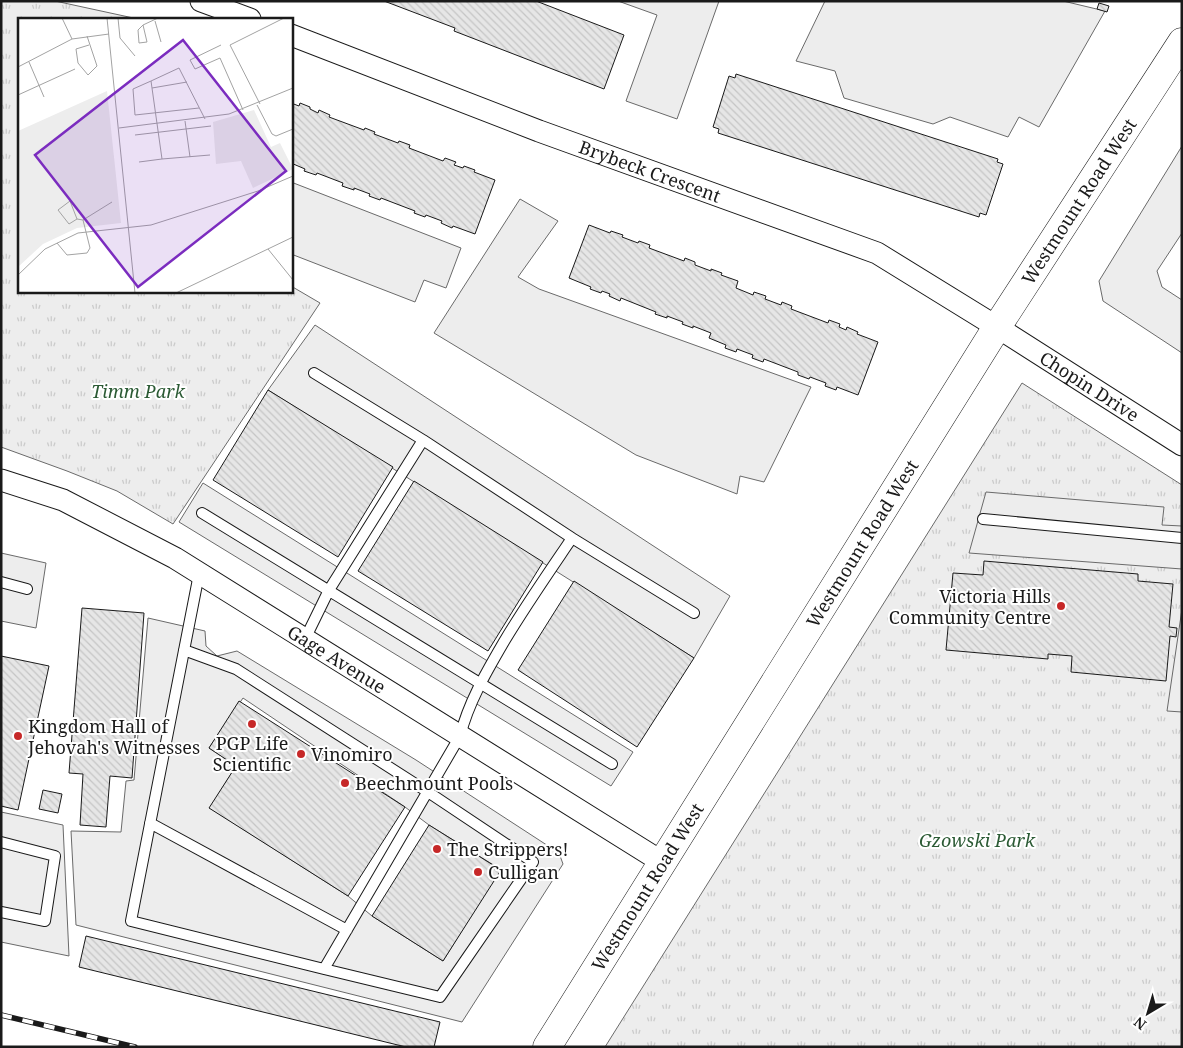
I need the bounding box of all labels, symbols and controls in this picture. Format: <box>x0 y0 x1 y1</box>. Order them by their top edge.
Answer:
inset map <box>18 18 292 292</box>
street label: Westmount Road West <box>1016 114 1141 289</box>
street label: Brybeck Crescent <box>576 135 724 208</box>
street label: Chopin Drive <box>1035 345 1144 427</box>
park label: Timm Park <box>91 379 186 403</box>
street label: Westmount Road West <box>800 455 923 632</box>
place label: Victoria Hills Community Centre <box>889 584 1051 629</box>
marker: Victoria Hills Community Centre <box>1055 600 1067 612</box>
street label: Gage Avenue <box>283 619 390 699</box>
place label: Kingdom Hall of Jehovah's Witnesses <box>27 714 200 759</box>
marker: PGP Life Scientific <box>246 718 258 730</box>
marker: Kingdom Hall of Jehovah's Witnesses <box>12 730 24 742</box>
place label: PGP Life Scientific <box>213 731 291 776</box>
place label: Vinomiro <box>311 742 393 766</box>
marker: Vinomiro <box>295 748 307 760</box>
place label: Beechmount Pools <box>355 771 513 795</box>
marker: Beechmount Pools <box>339 777 351 789</box>
street label: Westmount Road West <box>586 798 709 975</box>
park label: Gzowski Park <box>919 828 1036 852</box>
place label: The Strippers! <box>447 837 568 861</box>
marker: The Strippers! <box>431 843 443 855</box>
place label: Culligan <box>488 860 559 884</box>
marker: Culligan <box>472 866 484 878</box>
north arrow <box>1123 988 1173 1038</box>
text: N <box>1129 1013 1150 1035</box>

